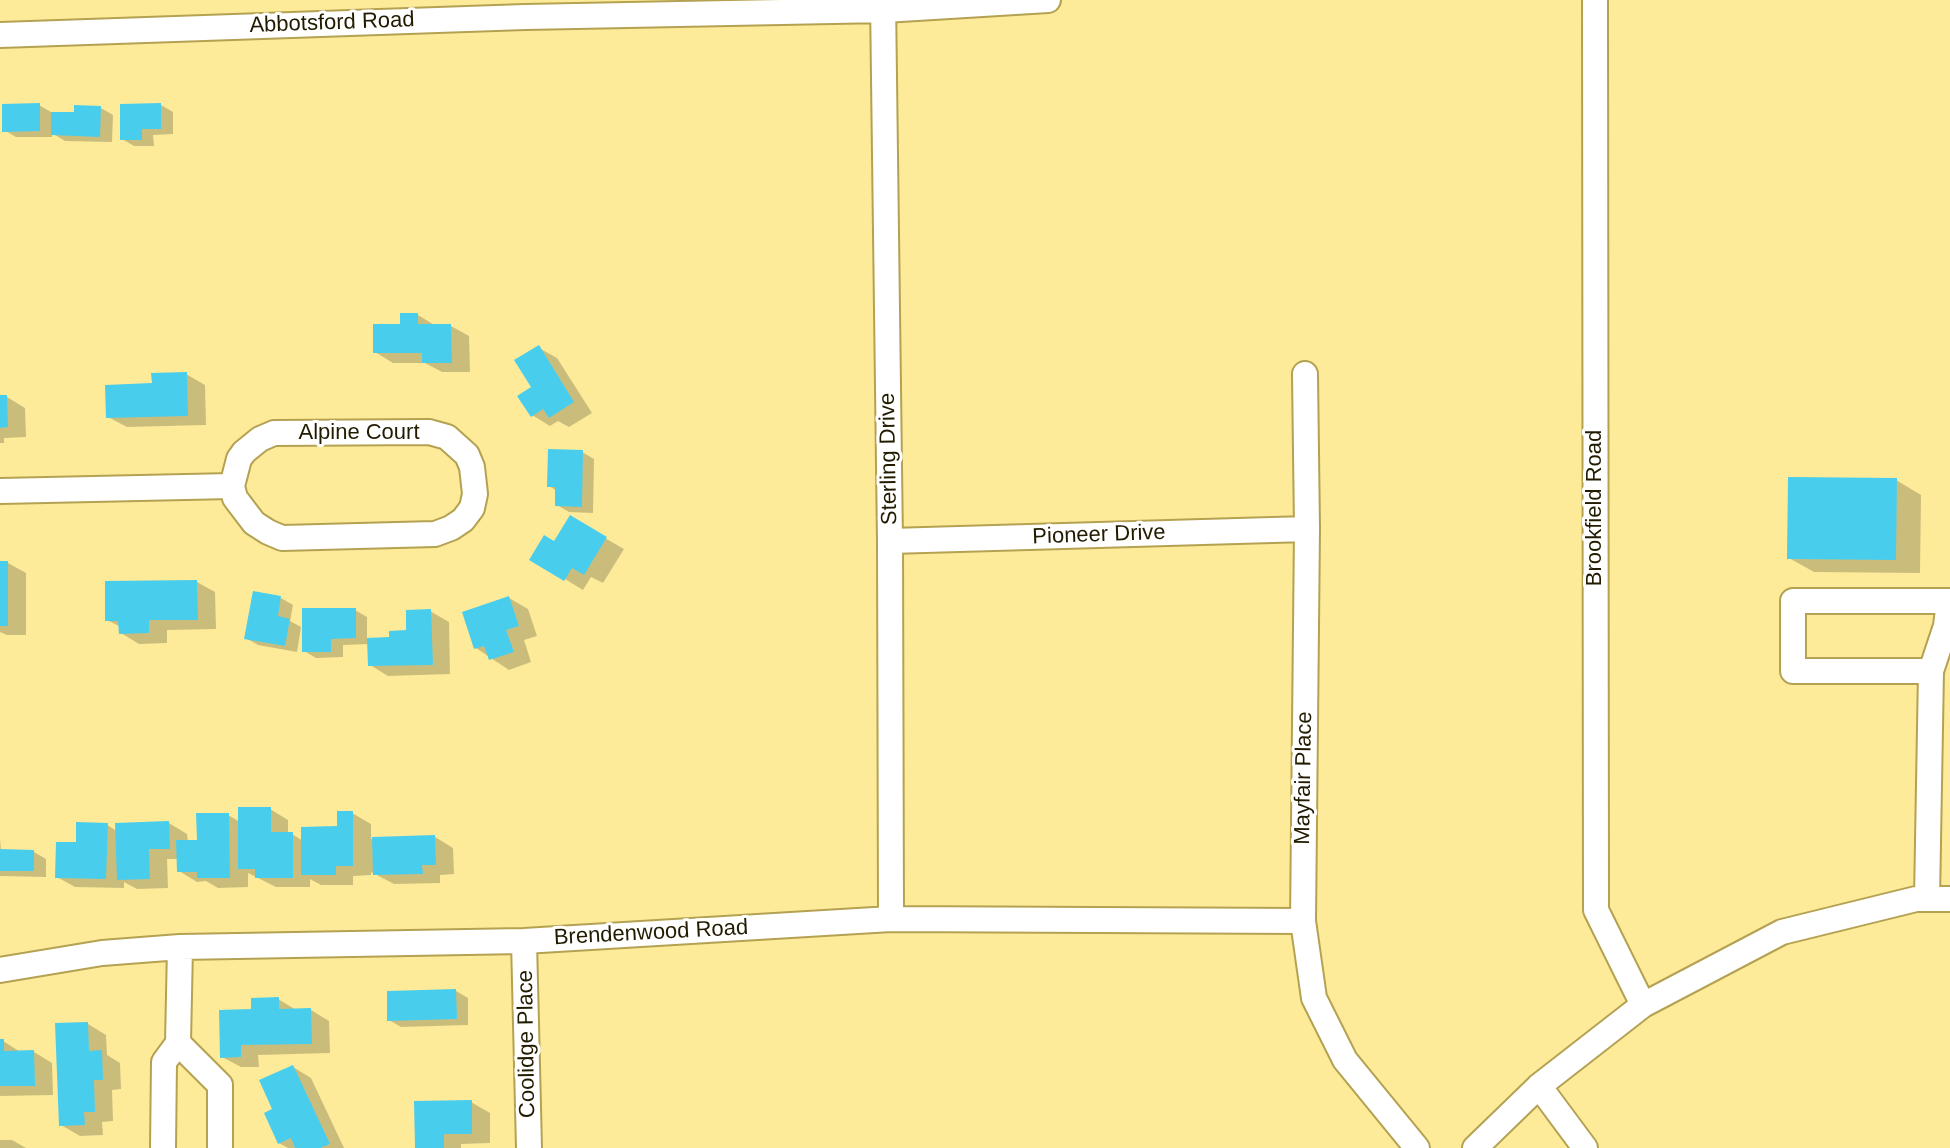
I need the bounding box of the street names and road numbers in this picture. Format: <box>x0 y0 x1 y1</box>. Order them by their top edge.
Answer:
street label: Abbotsford Road <box>249 7 415 39</box>
street label: Sterling Drive <box>875 393 903 525</box>
street label: Alpine Court <box>298 420 420 446</box>
street label: Brookfield Road <box>1582 430 1608 586</box>
street label: Pioneer Drive <box>1032 519 1166 551</box>
street label: Mayfair Place <box>1290 711 1318 845</box>
street label: Brendenwood Road <box>553 915 749 951</box>
street label: Coolidge Place <box>513 970 541 1118</box>

